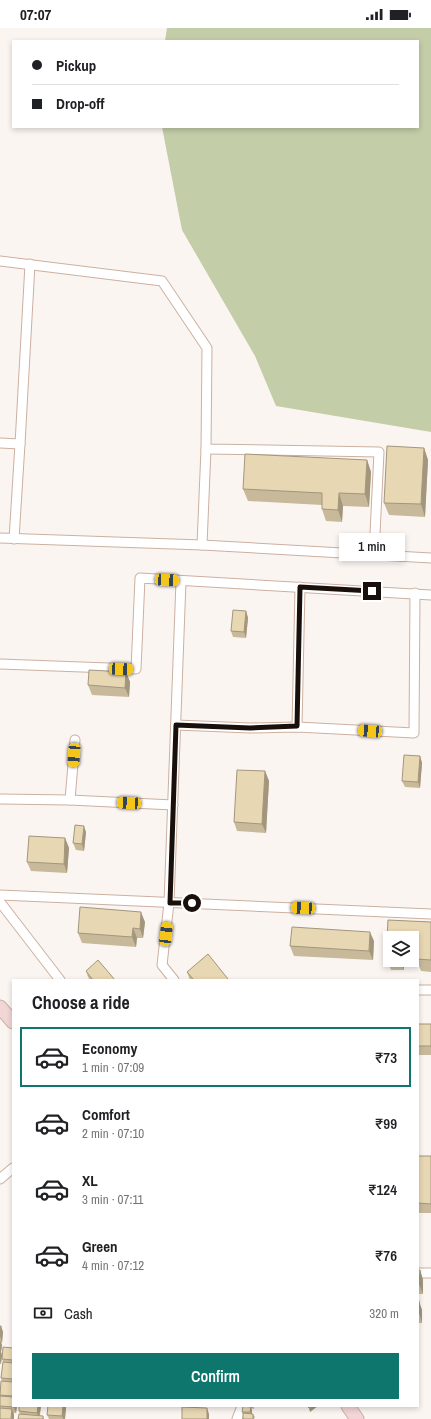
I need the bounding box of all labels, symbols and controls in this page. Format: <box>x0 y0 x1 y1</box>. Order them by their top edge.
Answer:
text: 07:07 <box>20 4 51 25</box>
text: Pickup <box>56 55 96 76</box>
text: Drop-off <box>56 93 105 114</box>
callout: 1 min <box>339 533 405 561</box>
text: 1 min <box>358 538 386 555</box>
car <box>155 573 179 587</box>
route end <box>363 582 381 600</box>
car <box>109 663 133 675</box>
car <box>358 724 382 738</box>
car <box>67 743 81 767</box>
car <box>117 796 141 810</box>
route start <box>183 894 201 912</box>
car <box>291 901 315 915</box>
car <box>159 921 173 947</box>
map controls <box>383 931 419 967</box>
button: layers <box>383 931 419 967</box>
text: Choose a ride <box>32 990 130 1015</box>
text: Economy <box>82 1038 137 1059</box>
icon: car <box>34 1039 70 1075</box>
text: ₹73 <box>375 1047 397 1068</box>
text: 1 min · 07:09 <box>82 1059 144 1076</box>
text: Comfort <box>82 1104 130 1125</box>
icon: car <box>34 1105 70 1141</box>
text: ₹99 <box>375 1113 397 1134</box>
text: 2 min · 07:10 <box>82 1125 144 1142</box>
text: XL <box>82 1170 98 1191</box>
icon: car <box>34 1171 70 1207</box>
text: ₹124 <box>368 1179 397 1200</box>
text: 3 min · 07:11 <box>82 1191 143 1208</box>
text: Green <box>82 1236 118 1257</box>
icon: car <box>34 1237 70 1273</box>
text: ₹76 <box>375 1245 397 1266</box>
text: 4 min · 07:12 <box>82 1257 144 1274</box>
icon: cash <box>32 1302 54 1324</box>
text: Cash <box>64 1303 93 1324</box>
text: 320 m <box>369 1305 399 1322</box>
button: Confirm <box>32 1353 399 1399</box>

